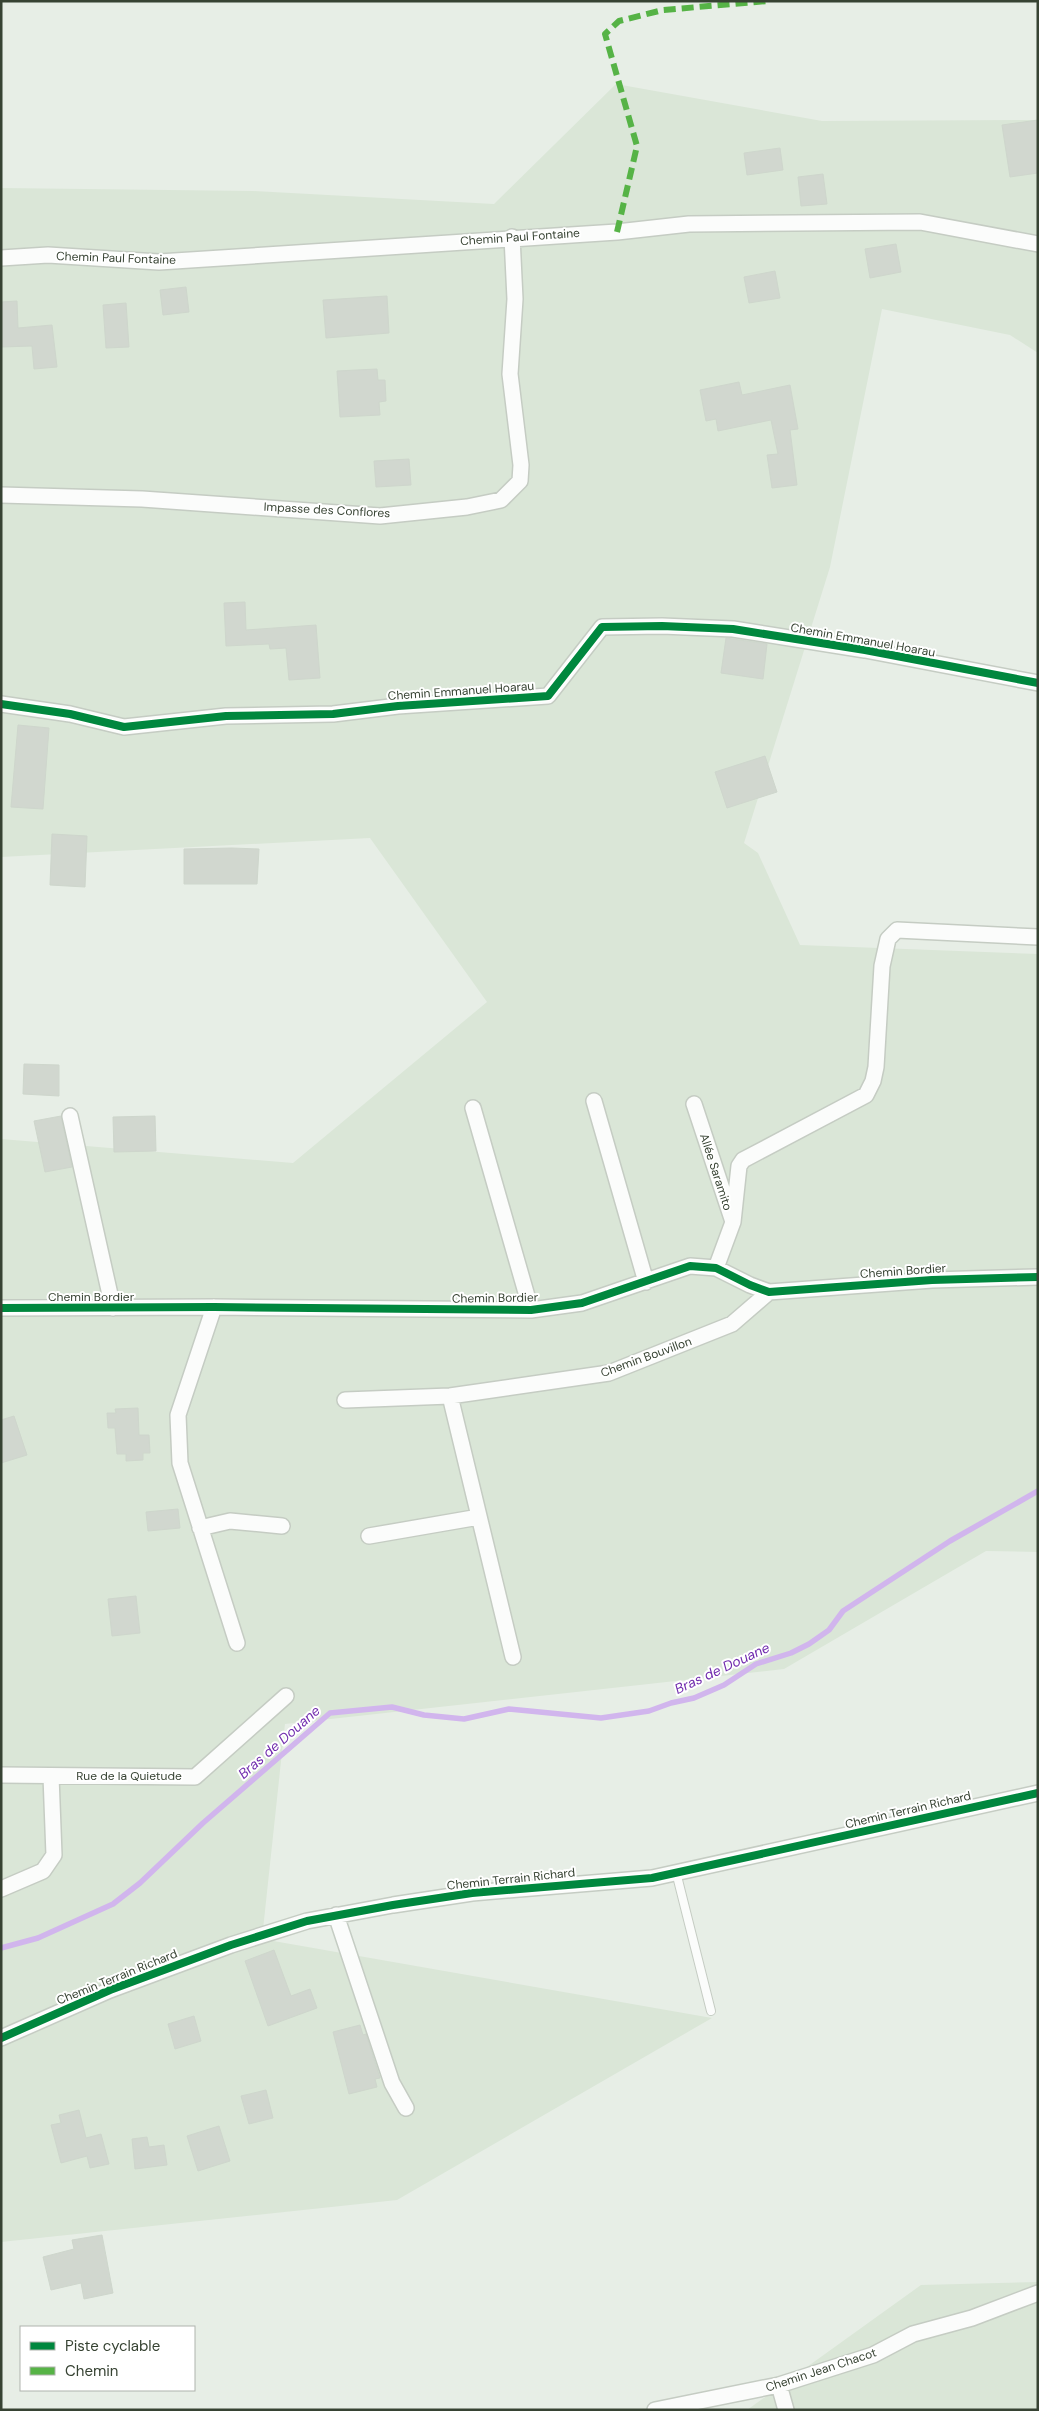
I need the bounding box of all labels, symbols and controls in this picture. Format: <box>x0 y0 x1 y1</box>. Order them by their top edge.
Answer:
street label: Chemin Paul Fontaine <box>460 225 581 249</box>
street label: Chemin Paul Fontaine <box>56 248 176 268</box>
street label: Impasse des Conflores <box>263 499 391 521</box>
street label: Chemin Emmanuel Hoarau <box>789 619 937 661</box>
street label: Chemin Emmanuel Hoarau <box>387 678 535 704</box>
street label: Allée Saramito <box>696 1132 736 1212</box>
street label: Chemin Bordier <box>859 1260 947 1282</box>
street label: Chemin Bordier <box>48 1289 135 1305</box>
street label: Chemin Bordier <box>452 1289 539 1307</box>
street label: Chemin Bouvillon <box>598 1333 694 1381</box>
water label: Bras de Douane <box>672 1638 772 1698</box>
water label: Bras de Douane <box>234 1701 324 1783</box>
street label: Rue de la Quietude <box>76 1768 182 1784</box>
street label: Chemin Terrain Richard <box>843 1788 973 1832</box>
street label: Chemin Terrain Richard <box>446 1864 576 1894</box>
street label: Chemin Terrain Richard <box>54 1945 180 2009</box>
legend <box>20 2326 195 2391</box>
text: Piste cyclable <box>65 2336 160 2356</box>
street label: Chemin Jean Chacot <box>763 2344 879 2396</box>
text: Chemin <box>65 2361 118 2381</box>

